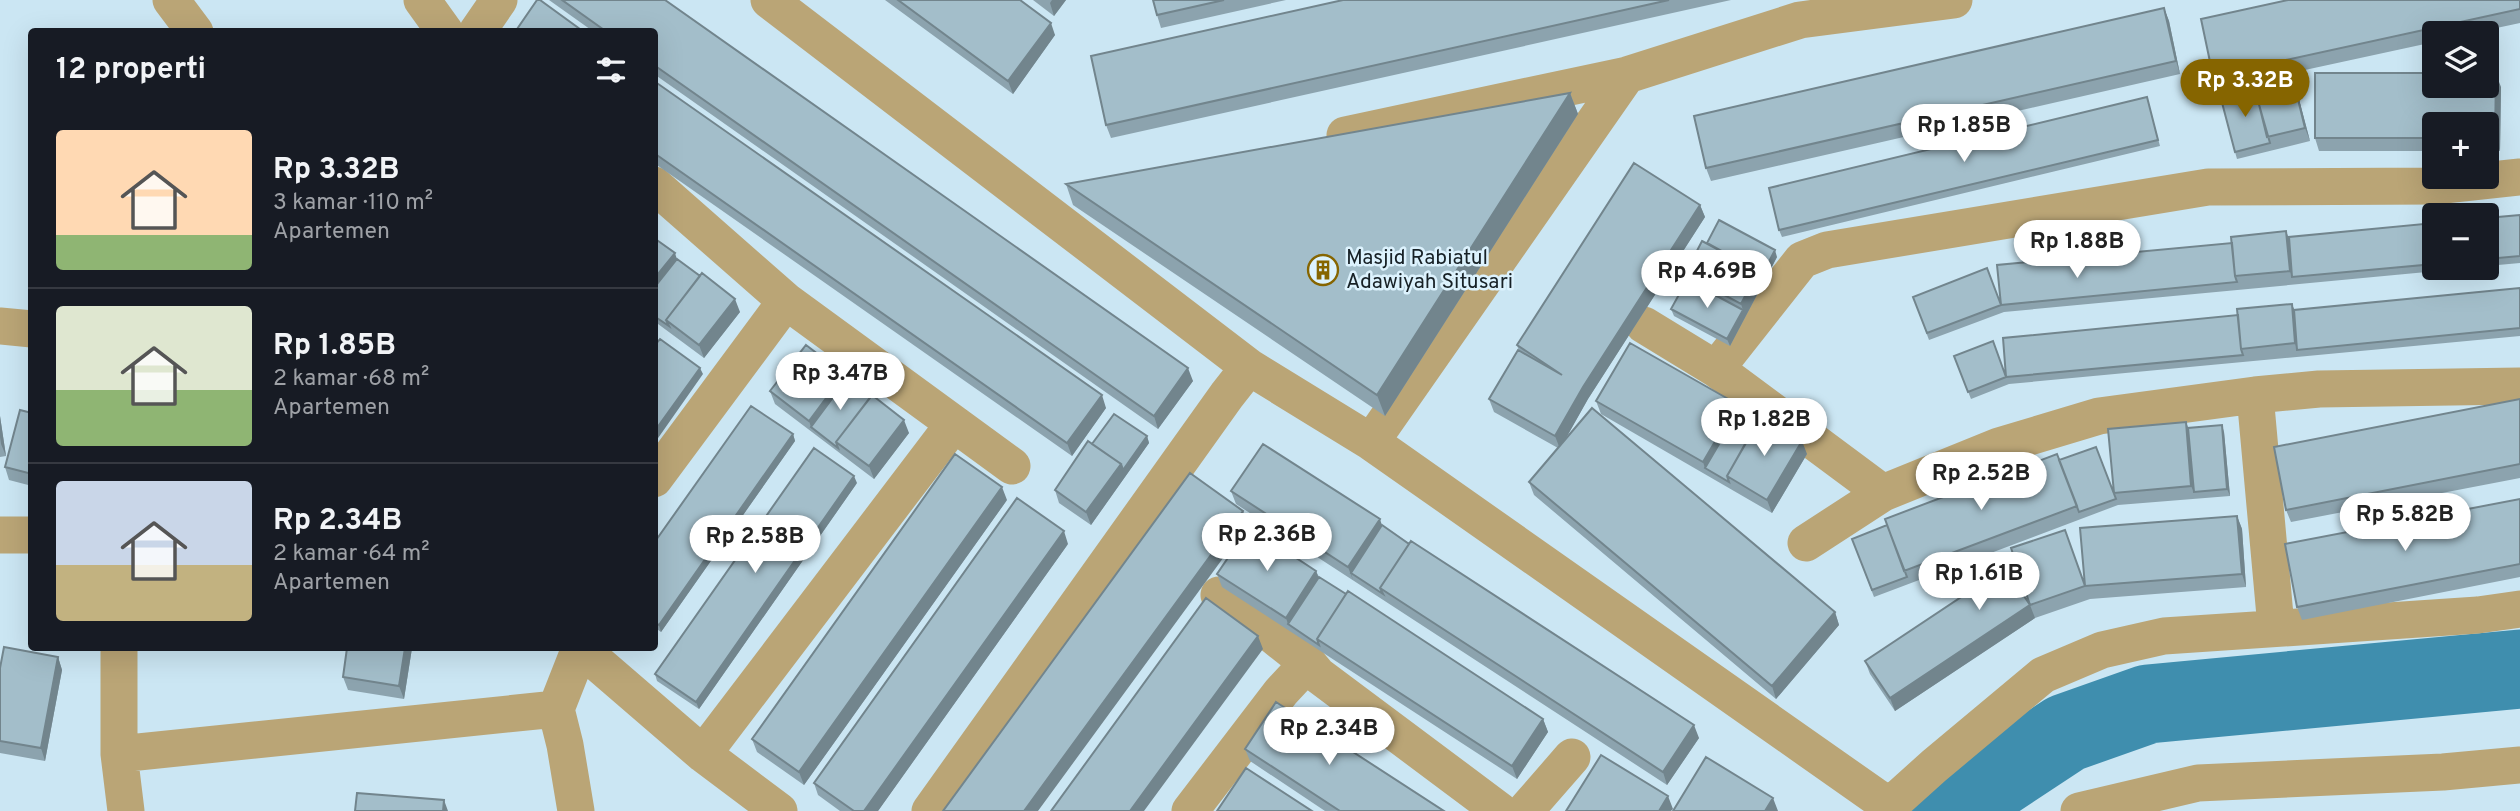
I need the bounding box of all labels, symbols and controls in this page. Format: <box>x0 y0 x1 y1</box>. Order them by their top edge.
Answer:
map controls <box>2422 21 2499 280</box>
button: layers <box>2422 21 2499 98</box>
icon: filters <box>592 51 630 89</box>
text: 12 properti <box>56 52 206 89</box>
pin: Rp 3.32B <box>2173 60 2317 119</box>
text: Rp 3.32B <box>2196 67 2294 96</box>
pin: Rp 1.85B <box>1892 104 2036 164</box>
text: Rp 1.85B <box>1917 112 2011 141</box>
button: + <box>2422 112 2499 189</box>
text: Rp 3.32B <box>273 152 400 189</box>
icon: home <box>112 158 196 242</box>
text: 3 kamar · 110 m² <box>273 189 433 218</box>
button: − <box>2422 203 2499 280</box>
text: Apartemen <box>273 218 390 247</box>
pin: Rp 1.88B <box>2005 220 2149 280</box>
text: Rp 1.88B <box>2030 228 2124 257</box>
place label: Masjid Rabiatul Adawiyah Situsari <box>1346 245 1513 296</box>
pin: Rp 4.69B <box>1635 250 1779 310</box>
building icon: Masjid Rabiatul Adawiyah Situsari <box>1306 253 1340 287</box>
text: Rp 4.69B <box>1657 258 1757 287</box>
text: Rp 1.85B <box>273 328 396 365</box>
icon: home <box>112 334 196 418</box>
pin: Rp 3.47B <box>768 352 912 412</box>
text: Rp 3.47B <box>792 360 888 389</box>
text: 2 kamar · 68 m² <box>273 365 429 394</box>
text: Apartemen <box>273 394 390 423</box>
pin: Rp 1.82B <box>1692 398 1836 458</box>
text: Rp 1.82B <box>1717 406 1811 435</box>
pin: Rp 2.52B <box>1909 452 2053 512</box>
text: Rp 2.52B <box>1932 460 2030 489</box>
pin: Rp 5.82B <box>2333 494 2477 553</box>
text: Rp 5.82B <box>2356 501 2454 530</box>
text: Rp 2.34B <box>273 503 402 540</box>
icon: home <box>112 509 196 593</box>
pin: Rp 2.36B <box>1195 514 1339 573</box>
pin: Rp 2.58B <box>683 516 827 575</box>
text: Rp 2.36B <box>1218 521 1316 550</box>
text: Rp 2.58B <box>706 523 804 552</box>
text: 2 kamar · 64 m² <box>273 540 430 569</box>
pin: Rp 1.61B <box>1907 552 2051 612</box>
text: Rp 1.61B <box>1935 560 2023 589</box>
text: Apartemen <box>273 569 390 598</box>
pin: Rp 2.34B <box>1257 708 1401 767</box>
text: Rp 2.34B <box>1280 715 1379 744</box>

